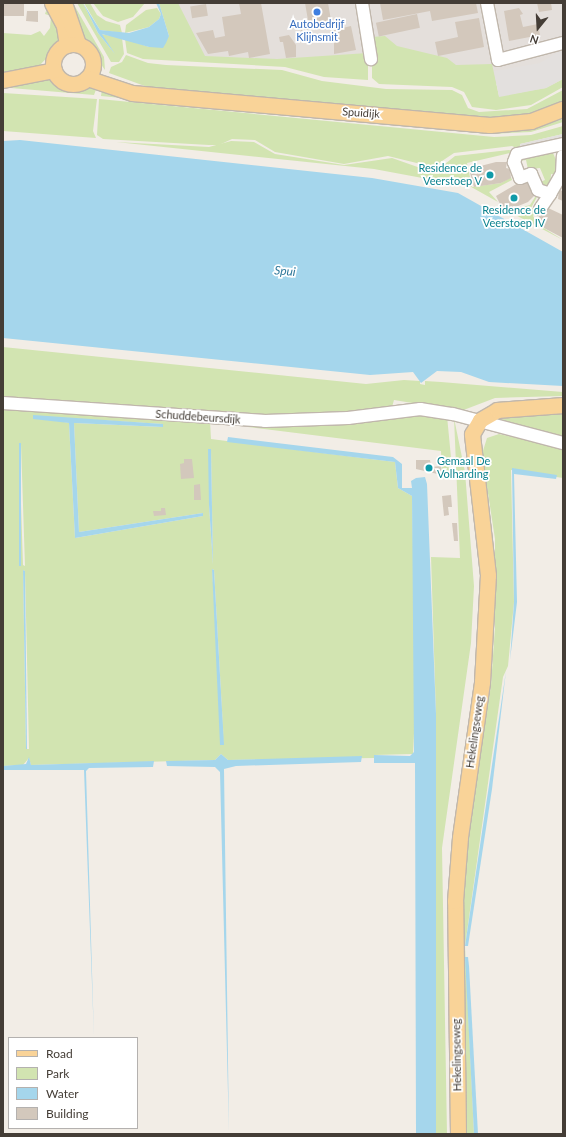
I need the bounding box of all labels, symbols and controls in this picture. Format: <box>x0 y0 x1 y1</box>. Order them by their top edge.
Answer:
marker: Autobedrijf Klijnsmit <box>312 7 322 17</box>
north arrow <box>518 8 558 48</box>
place label: Autobedrijf Klijnsmit <box>290 18 344 44</box>
text: N <box>528 32 540 47</box>
street label: Spuidijk <box>342 105 380 121</box>
place label: Residence de Veerstoep V <box>418 162 482 188</box>
marker: Residence de Veerstoep V <box>485 170 495 180</box>
marker: Residence de Veerstoep IV <box>509 193 519 203</box>
place label: Residence de Veerstoep IV <box>482 204 546 230</box>
water label: Spui <box>274 263 296 279</box>
street label: Schuddebeursdijk <box>155 407 241 427</box>
place label: Gemaal De Volharding <box>437 455 490 481</box>
marker: Gemaal De Volharding <box>424 463 434 473</box>
street label: Hekelingseweg <box>463 695 487 769</box>
street label: Hekelingseweg <box>450 1018 464 1092</box>
legend <box>8 1037 138 1129</box>
text: Road <box>46 1046 73 1061</box>
text: Park <box>46 1066 69 1081</box>
text: Water <box>46 1086 79 1101</box>
text: Building <box>46 1106 89 1121</box>

